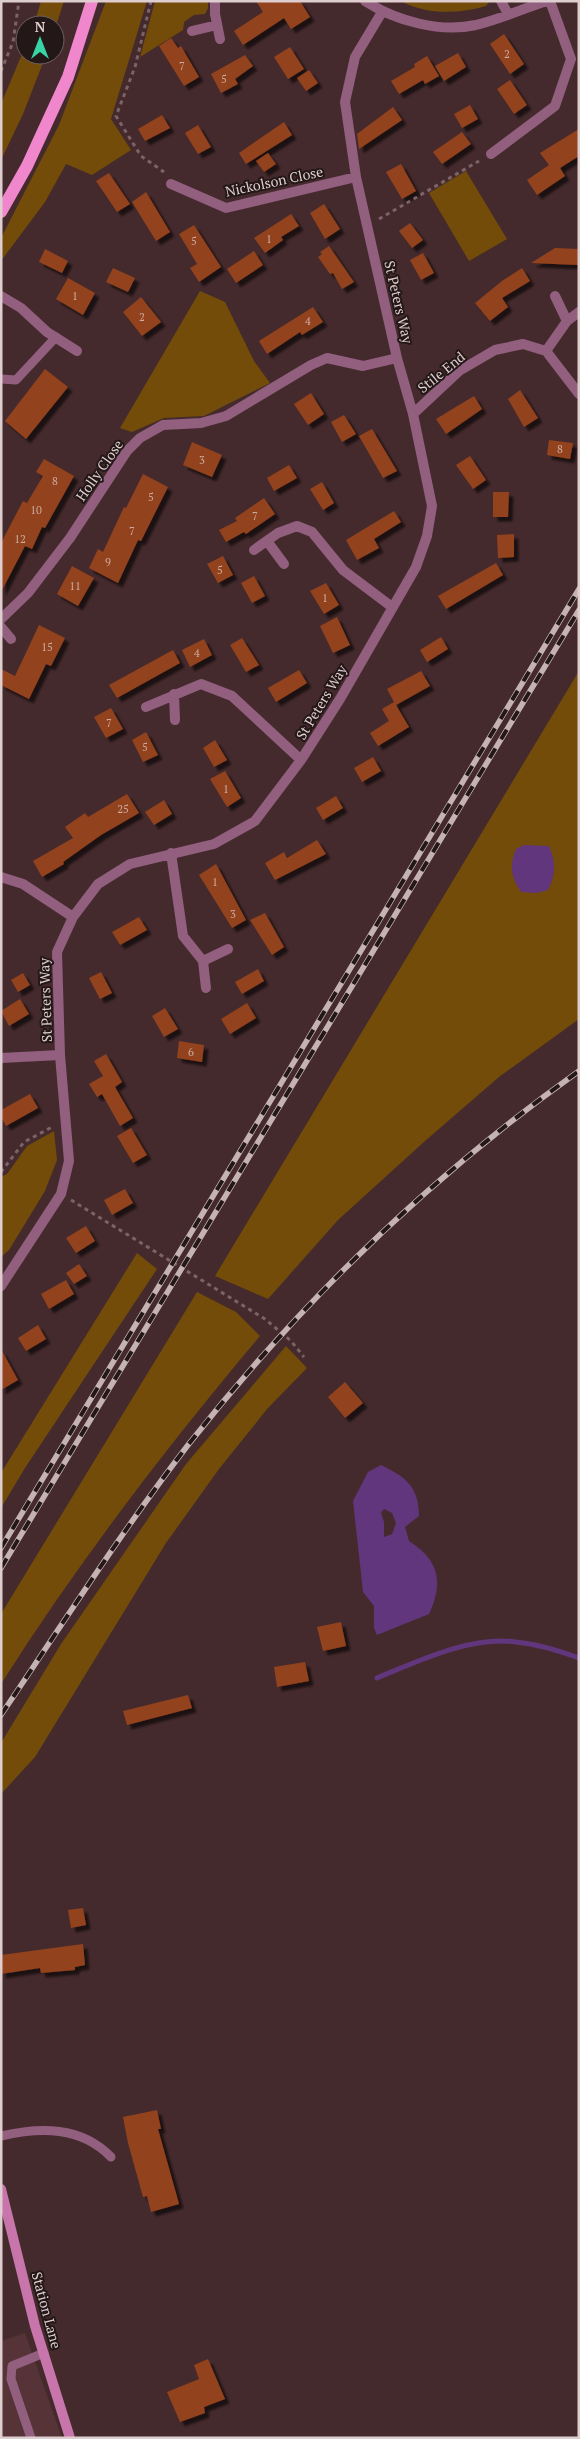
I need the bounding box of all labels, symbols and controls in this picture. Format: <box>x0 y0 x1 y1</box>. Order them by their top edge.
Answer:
north arrow <box>15 15 65 65</box>
text: N <box>35 17 46 36</box>
house number: 2 <box>504 47 510 61</box>
house number: 7 <box>179 59 185 73</box>
house number: 5 <box>221 72 227 86</box>
street label: Nickolson Close <box>223 161 325 201</box>
house number: 1 <box>266 232 272 246</box>
house number: 5 <box>191 234 197 248</box>
street label: St Peters Way <box>380 259 418 346</box>
house number: 1 <box>72 289 78 303</box>
house number: 2 <box>139 310 145 324</box>
house number: 4 <box>305 314 311 328</box>
street label: Stile End <box>413 347 469 397</box>
street label: Holly Close <box>71 436 127 504</box>
house number: 8 <box>557 442 563 456</box>
house number: 3 <box>199 453 205 467</box>
house number: 8 <box>52 474 58 488</box>
house number: 5 <box>148 490 154 504</box>
house number: 10 <box>30 503 42 517</box>
house number: 7 <box>252 509 258 523</box>
house number: 7 <box>129 524 135 538</box>
house number: 12 <box>14 532 26 546</box>
house number: 9 <box>105 555 111 569</box>
house number: 5 <box>217 563 223 577</box>
house number: 11 <box>69 579 81 593</box>
house number: 1 <box>322 591 328 605</box>
house number: 15 <box>41 640 53 654</box>
house number: 4 <box>194 646 200 660</box>
street label: St Peters Way <box>291 660 351 743</box>
house number: 7 <box>106 716 112 730</box>
house number: 5 <box>142 740 148 754</box>
house number: 1 <box>223 782 229 796</box>
house number: 25 <box>117 802 129 816</box>
house number: 1 <box>212 875 218 889</box>
house number: 3 <box>230 907 236 921</box>
street label: St Peters Way <box>34 957 56 1043</box>
house number: 6 <box>188 1045 194 1059</box>
street label: Station Lane <box>28 2270 66 2350</box>

